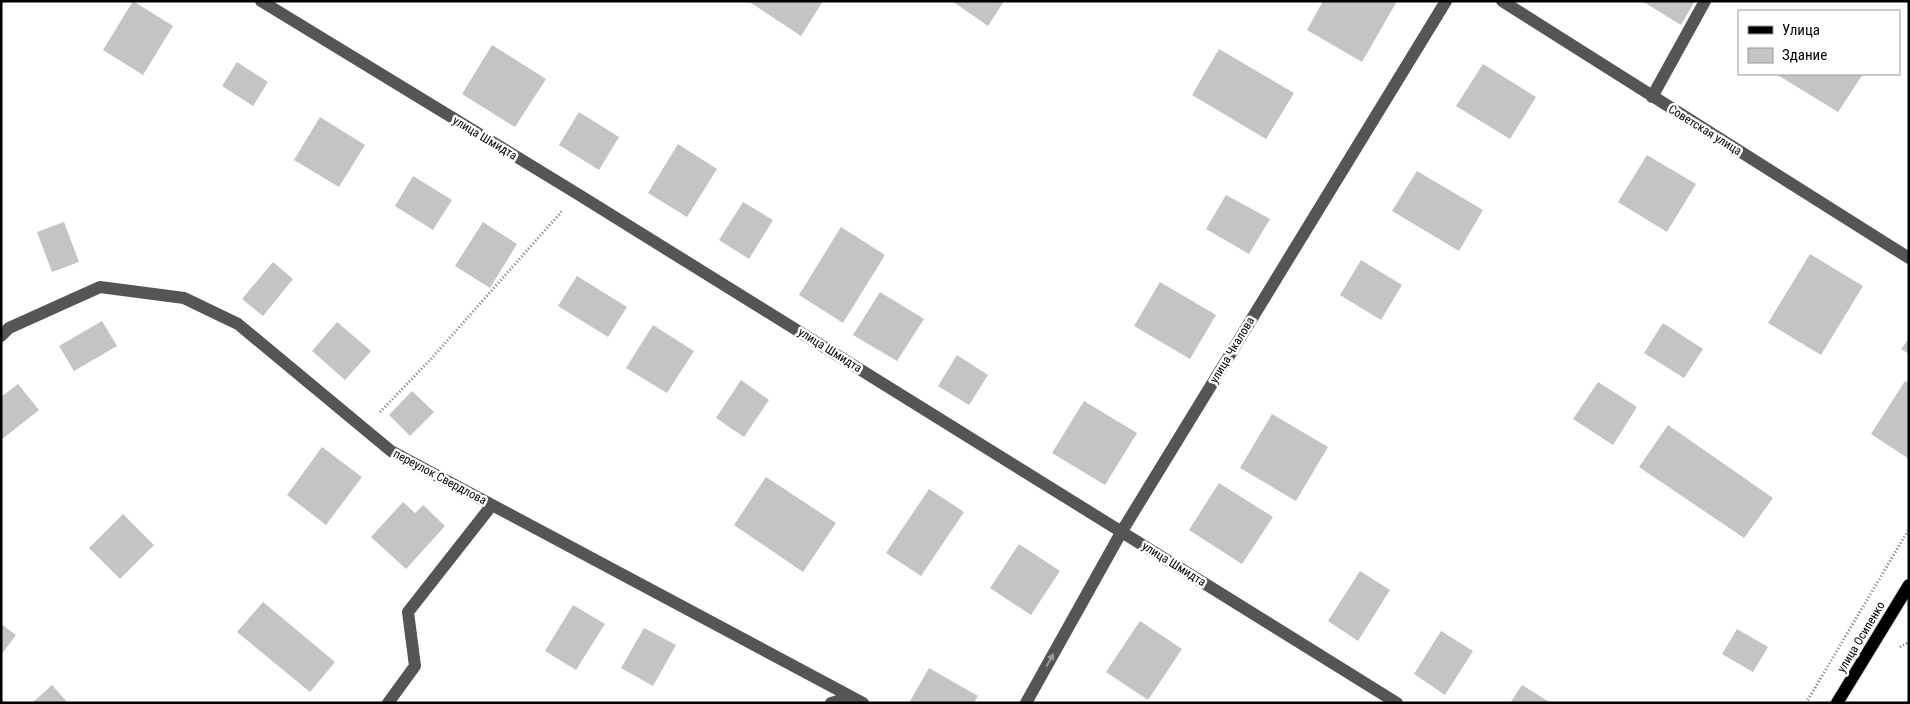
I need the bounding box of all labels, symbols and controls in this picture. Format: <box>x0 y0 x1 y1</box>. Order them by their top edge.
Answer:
legend <box>1738 10 1900 75</box>
text: Улица <box>1782 21 1820 39</box>
text: Здание <box>1782 46 1827 64</box>
street label: Советская улица <box>1666 102 1744 158</box>
street label: улица Шмидта <box>450 113 520 163</box>
street label: улица Чкалова <box>1207 314 1257 386</box>
street label: улица Шмидта <box>796 325 865 375</box>
street label: переулок Свердлова <box>391 447 489 508</box>
street label: улица Шмидта <box>1140 539 1209 589</box>
street label: улица Осипенко <box>1834 599 1888 675</box>
one-way arrow <box>1045 654 1054 667</box>

